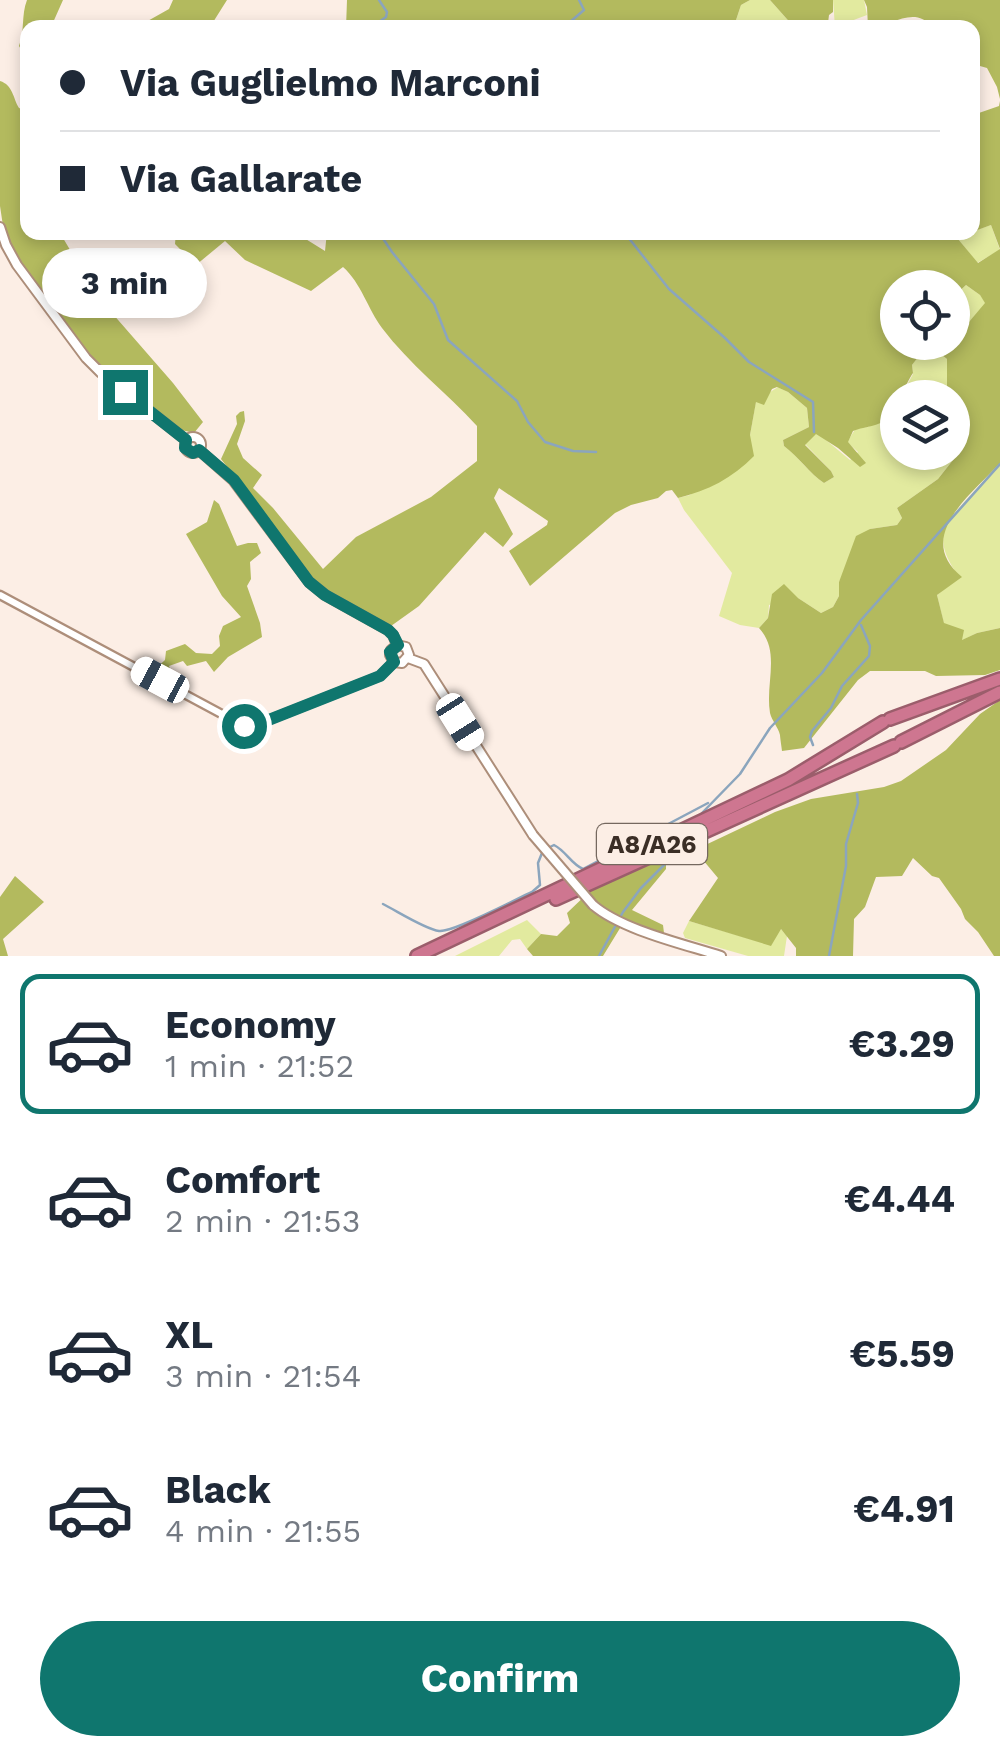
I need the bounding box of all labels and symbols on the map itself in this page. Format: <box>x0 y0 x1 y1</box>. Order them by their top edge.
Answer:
callout: 3 min <box>42 247 208 317</box>
route end <box>103 370 148 415</box>
car <box>126 653 194 707</box>
car <box>431 689 489 755</box>
route start <box>222 704 267 749</box>
road number: A8/A26 <box>597 824 707 864</box>

